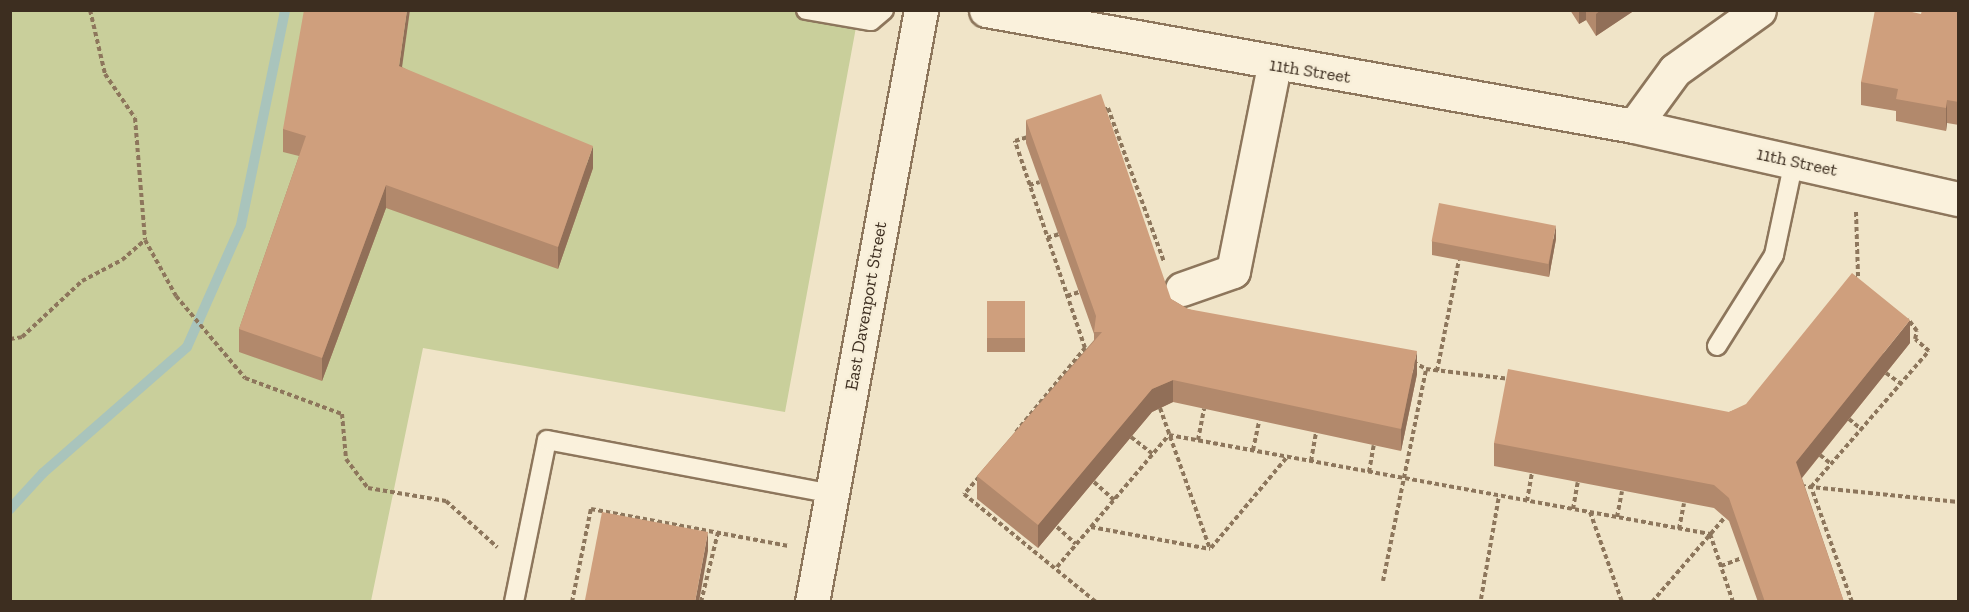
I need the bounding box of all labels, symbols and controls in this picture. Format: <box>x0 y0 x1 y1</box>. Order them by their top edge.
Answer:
street label: 11th Street <box>1268 54 1352 88</box>
street label: 11th Street <box>1755 143 1839 181</box>
street label: East Davenport Street <box>840 220 892 392</box>

